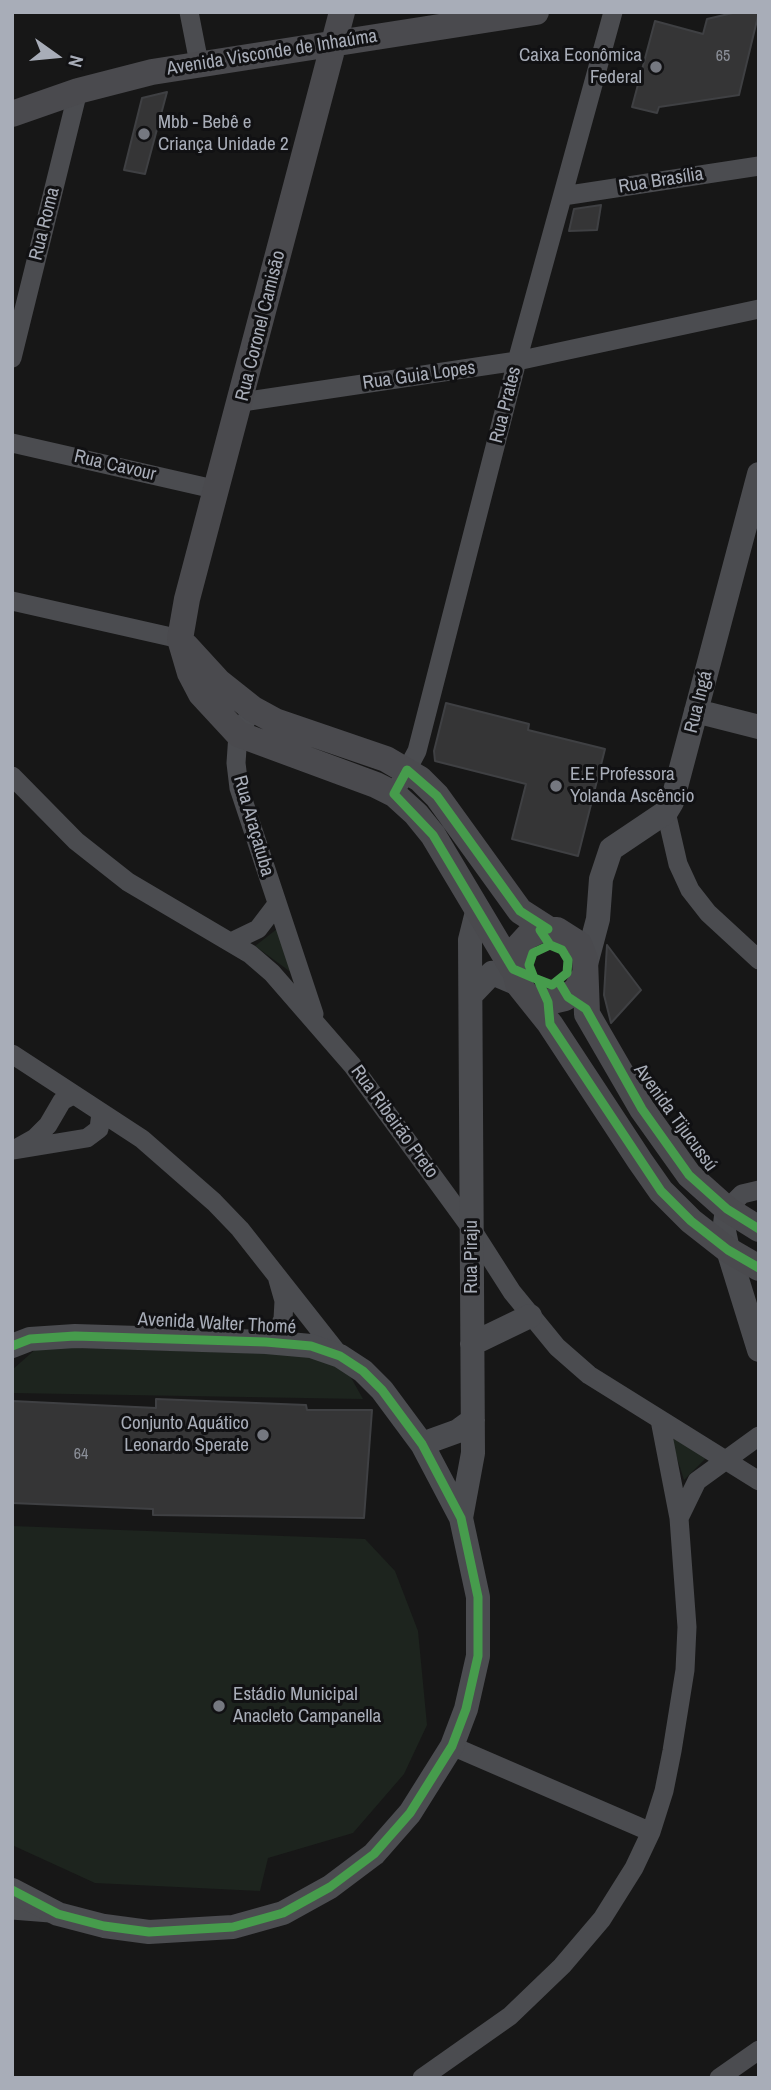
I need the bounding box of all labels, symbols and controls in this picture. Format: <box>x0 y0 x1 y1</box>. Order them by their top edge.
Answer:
north arrow <box>21 21 91 91</box>
street label: Avenida Visconde de Inhaúma <box>165 25 379 81</box>
place label: Caixa Econômica Federal <box>519 45 642 89</box>
house number: 65 <box>716 47 730 67</box>
text: N <box>62 53 90 70</box>
marker: Caixa Econômica Federal <box>648 59 664 75</box>
place label: Mbb - Bebê e Criança Unidade 2 <box>158 112 289 156</box>
marker: Mbb - Bebê e Criança Unidade 2 <box>136 126 152 142</box>
street label: Rua Brasília <box>617 163 705 199</box>
street label: Rua Roma <box>25 185 65 263</box>
street label: Rua Coronel Camisão <box>231 248 291 404</box>
street label: Rua Guia Lopes <box>361 357 477 395</box>
street label: Rua Prates <box>486 364 526 446</box>
street label: Rua Cavour <box>72 446 158 486</box>
street label: Rua Ingá <box>680 669 718 735</box>
place label: E.E Professora Yolanda Ascêncio <box>570 764 694 808</box>
street label: Rua Araçatuba <box>228 773 278 879</box>
marker: E.E Professora Yolanda Ascêncio <box>548 778 564 794</box>
street label: Avenida Tijucussú <box>628 1060 722 1176</box>
street label: Rua Ribeirão Preto <box>345 1061 443 1183</box>
street label: Rua Piraju <box>461 1220 483 1294</box>
street label: Avenida Walter Thomé <box>137 1308 297 1340</box>
place label: Conjunto Aquático Leonardo Sperate <box>121 1413 249 1457</box>
marker: Conjunto Aquático Leonardo Sperate <box>255 1427 271 1443</box>
house number: 64 <box>74 1445 88 1465</box>
place label: Estádio Municipal Anacleto Campanella <box>233 1684 381 1728</box>
marker: Estádio Municipal Anacleto Campanella <box>211 1698 227 1714</box>

